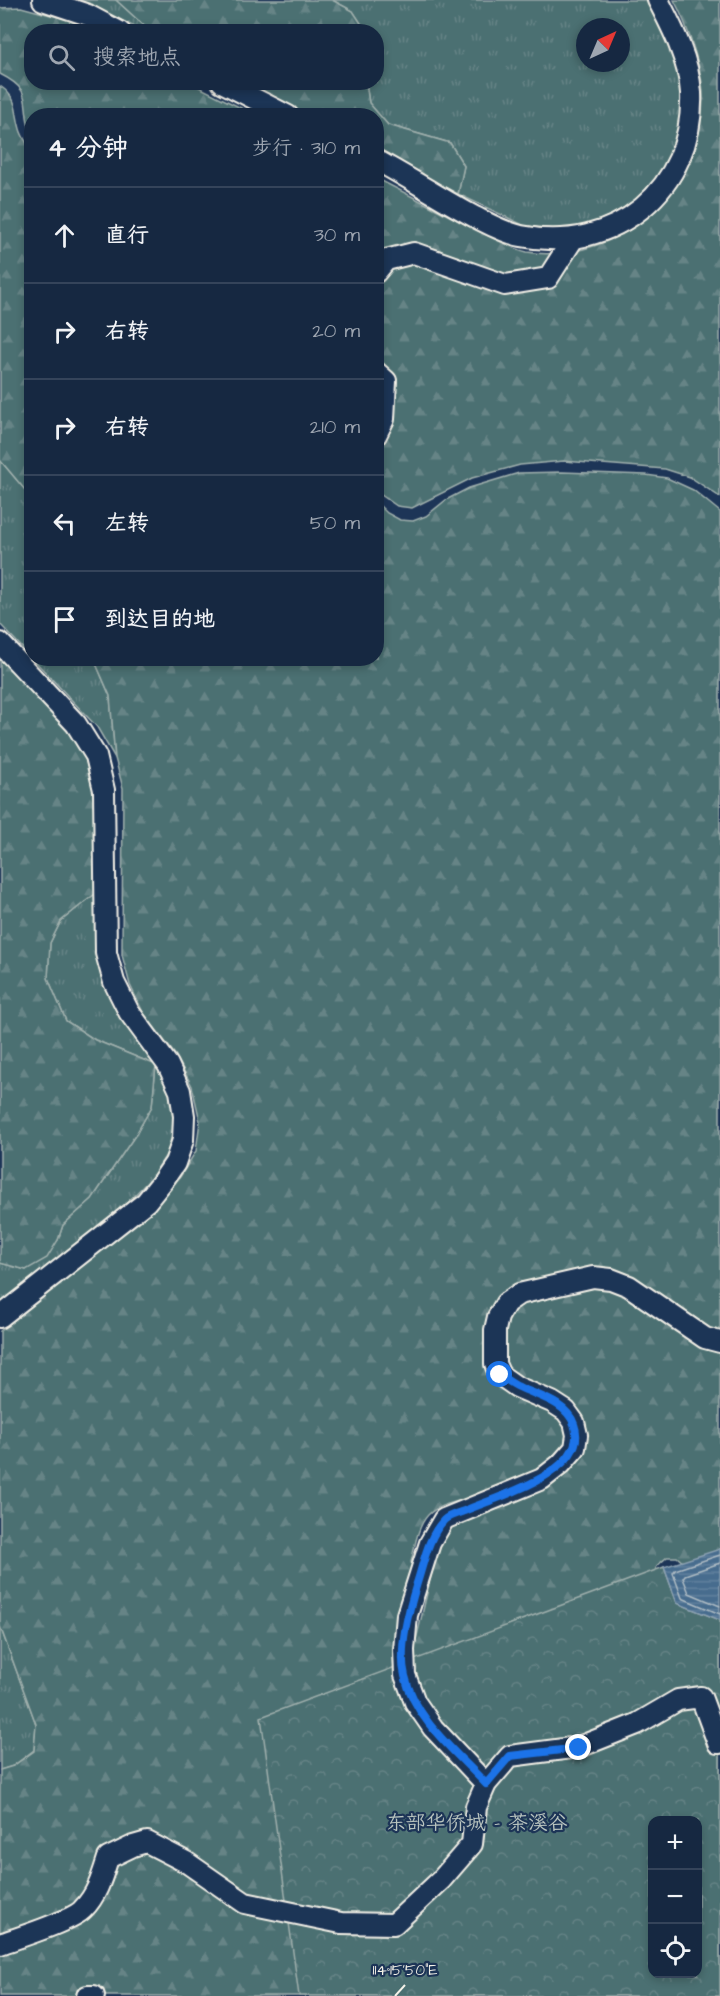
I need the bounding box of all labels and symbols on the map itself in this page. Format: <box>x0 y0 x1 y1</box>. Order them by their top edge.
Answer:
north arrow <box>576 18 630 72</box>
route start <box>486 1361 512 1387</box>
route end <box>565 1734 591 1760</box>
park label: 东部华侨城 - 茶溪谷 <box>386 1809 568 1837</box>
text: 114°15'50"E <box>373 1960 438 1981</box>

